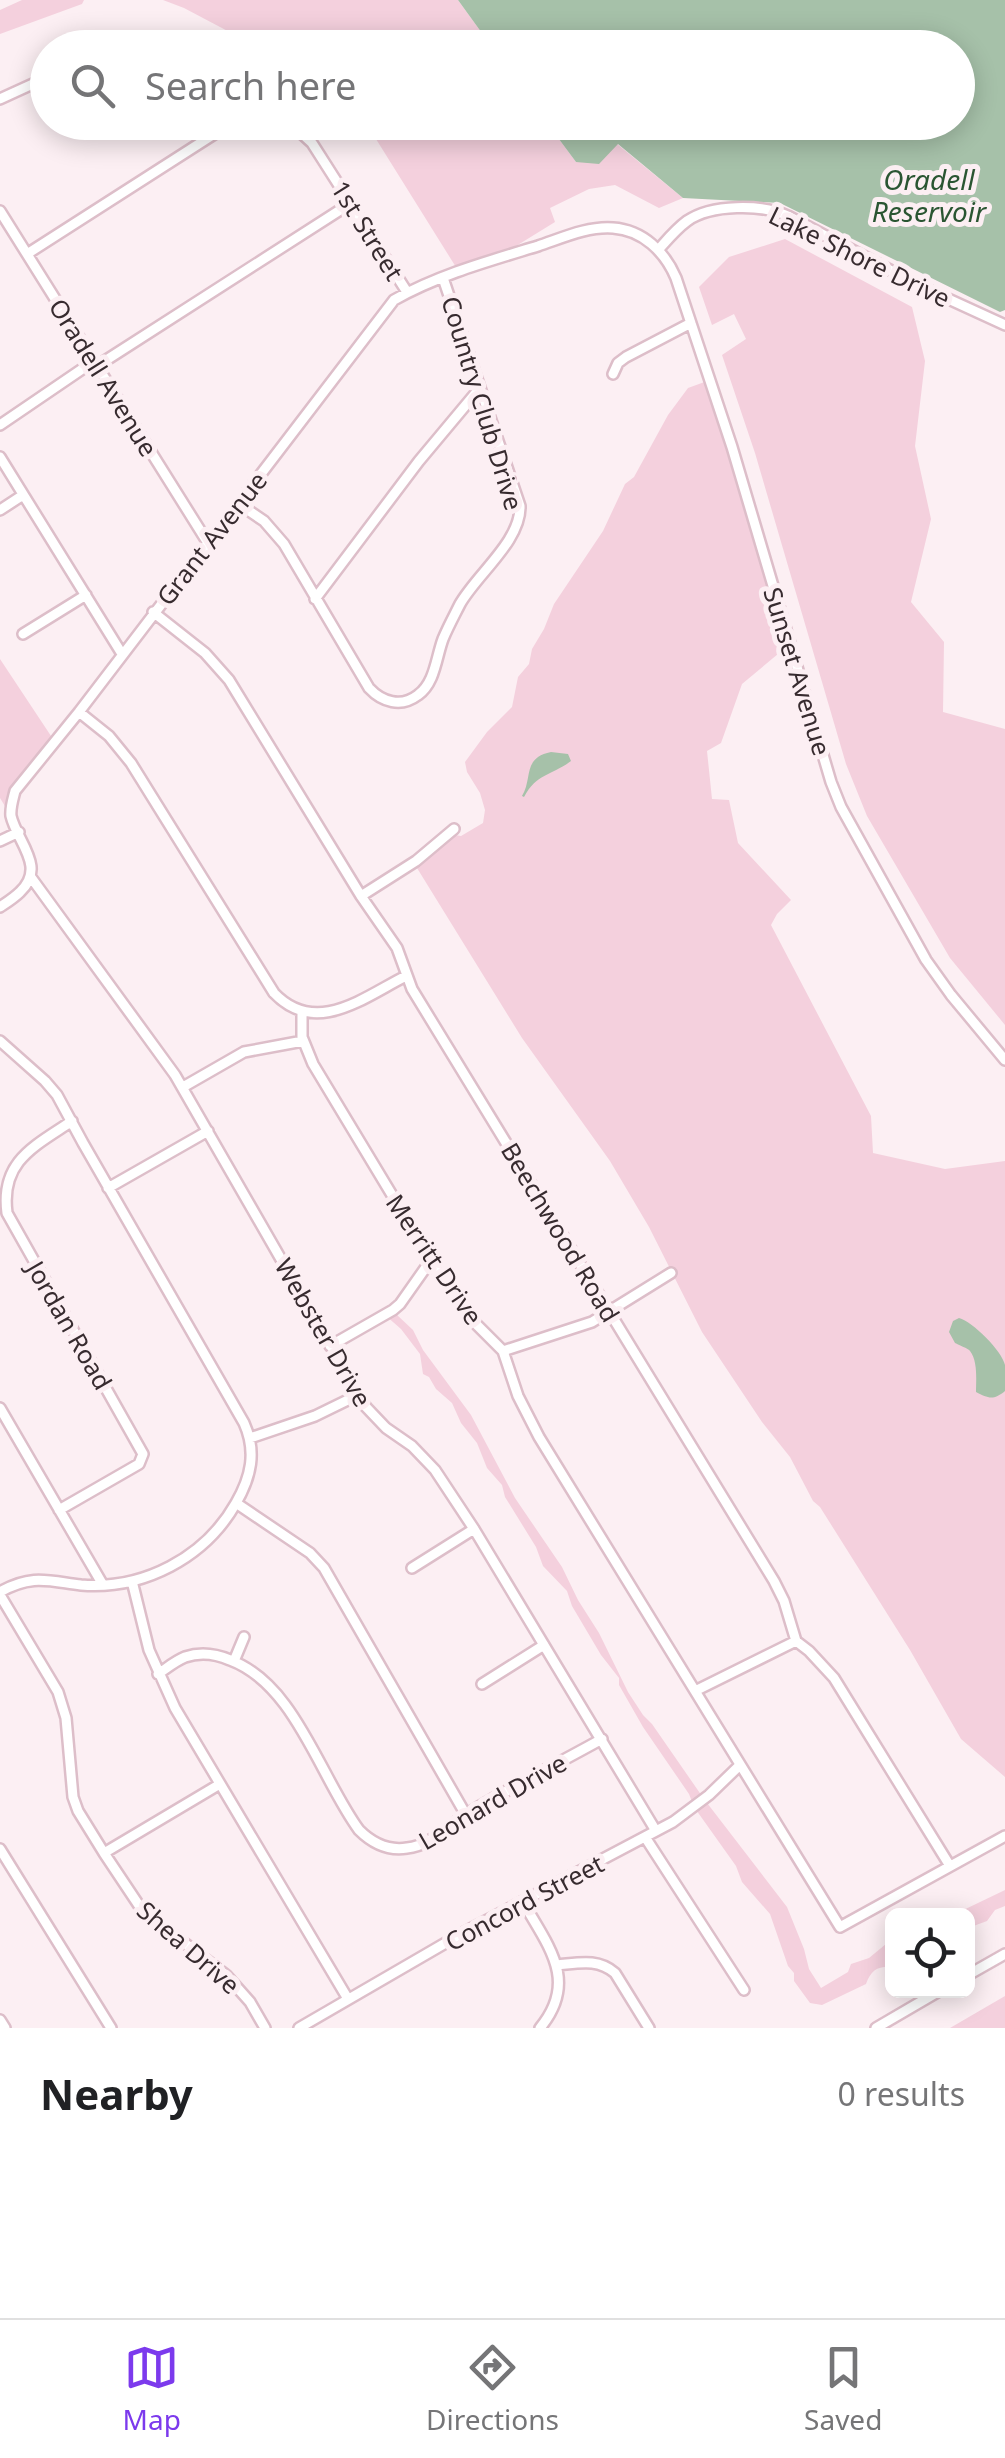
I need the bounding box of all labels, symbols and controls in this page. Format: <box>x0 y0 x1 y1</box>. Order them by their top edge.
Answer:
search box <box>30 30 975 140</box>
icon: search <box>65 58 120 113</box>
text: Search here <box>145 59 356 111</box>
water label: Oradell Reservoir <box>872 160 988 230</box>
street label: 1st Street <box>324 174 412 286</box>
street label: Lake Shore Drive <box>764 197 956 315</box>
street label: Oradell Avenue <box>42 292 166 462</box>
street label: Country Club Drive <box>434 292 532 514</box>
street label: Grant Avenue <box>148 464 274 612</box>
street label: Sunset Avenue <box>756 583 840 759</box>
street label: Beechwood Road <box>494 1136 628 1328</box>
street label: Merritt Drive <box>379 1187 491 1331</box>
street label: Webster Drive <box>268 1252 380 1412</box>
street label: Jordan Road <box>18 1253 121 1396</box>
street label: Leonard Drive <box>412 1745 572 1857</box>
street label: Concord Street <box>439 1846 609 1958</box>
street label: Shea Drive <box>130 1893 248 2001</box>
map controls <box>885 1908 975 1998</box>
button: locate <box>885 1908 975 1998</box>
text: Nearby <box>40 2065 193 2122</box>
text: 0 results <box>838 2072 965 2115</box>
tab: Map <box>123 2340 181 2438</box>
tab: Directions <box>426 2340 559 2438</box>
tab: Saved <box>804 2340 882 2438</box>

